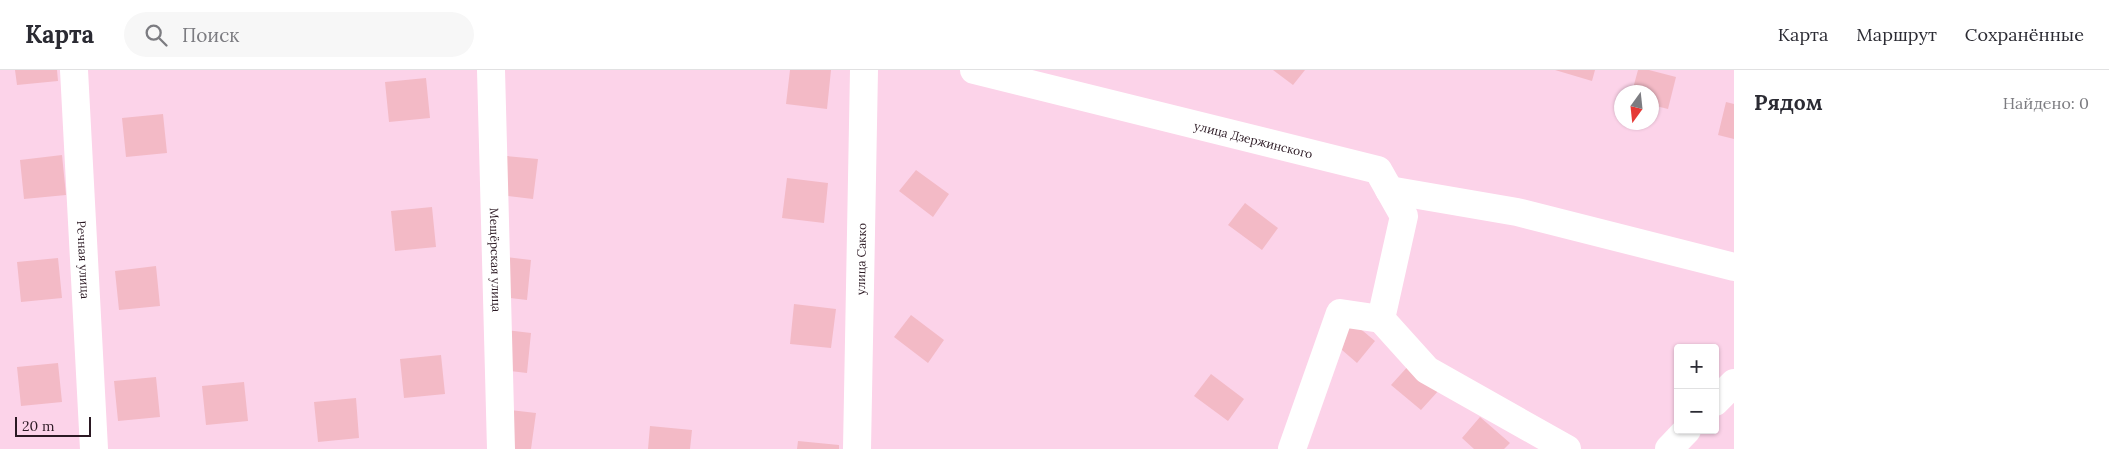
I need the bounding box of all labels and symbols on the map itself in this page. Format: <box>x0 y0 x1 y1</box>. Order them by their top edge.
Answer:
north arrow <box>1614 85 1659 130</box>
street label: улица Дзержинского <box>1193 117 1314 161</box>
street label: Мещёрская улица <box>487 207 505 312</box>
street label: Речная улица <box>74 220 94 299</box>
street label: улица Сакко <box>852 223 869 295</box>
scale bar <box>15 414 91 437</box>

